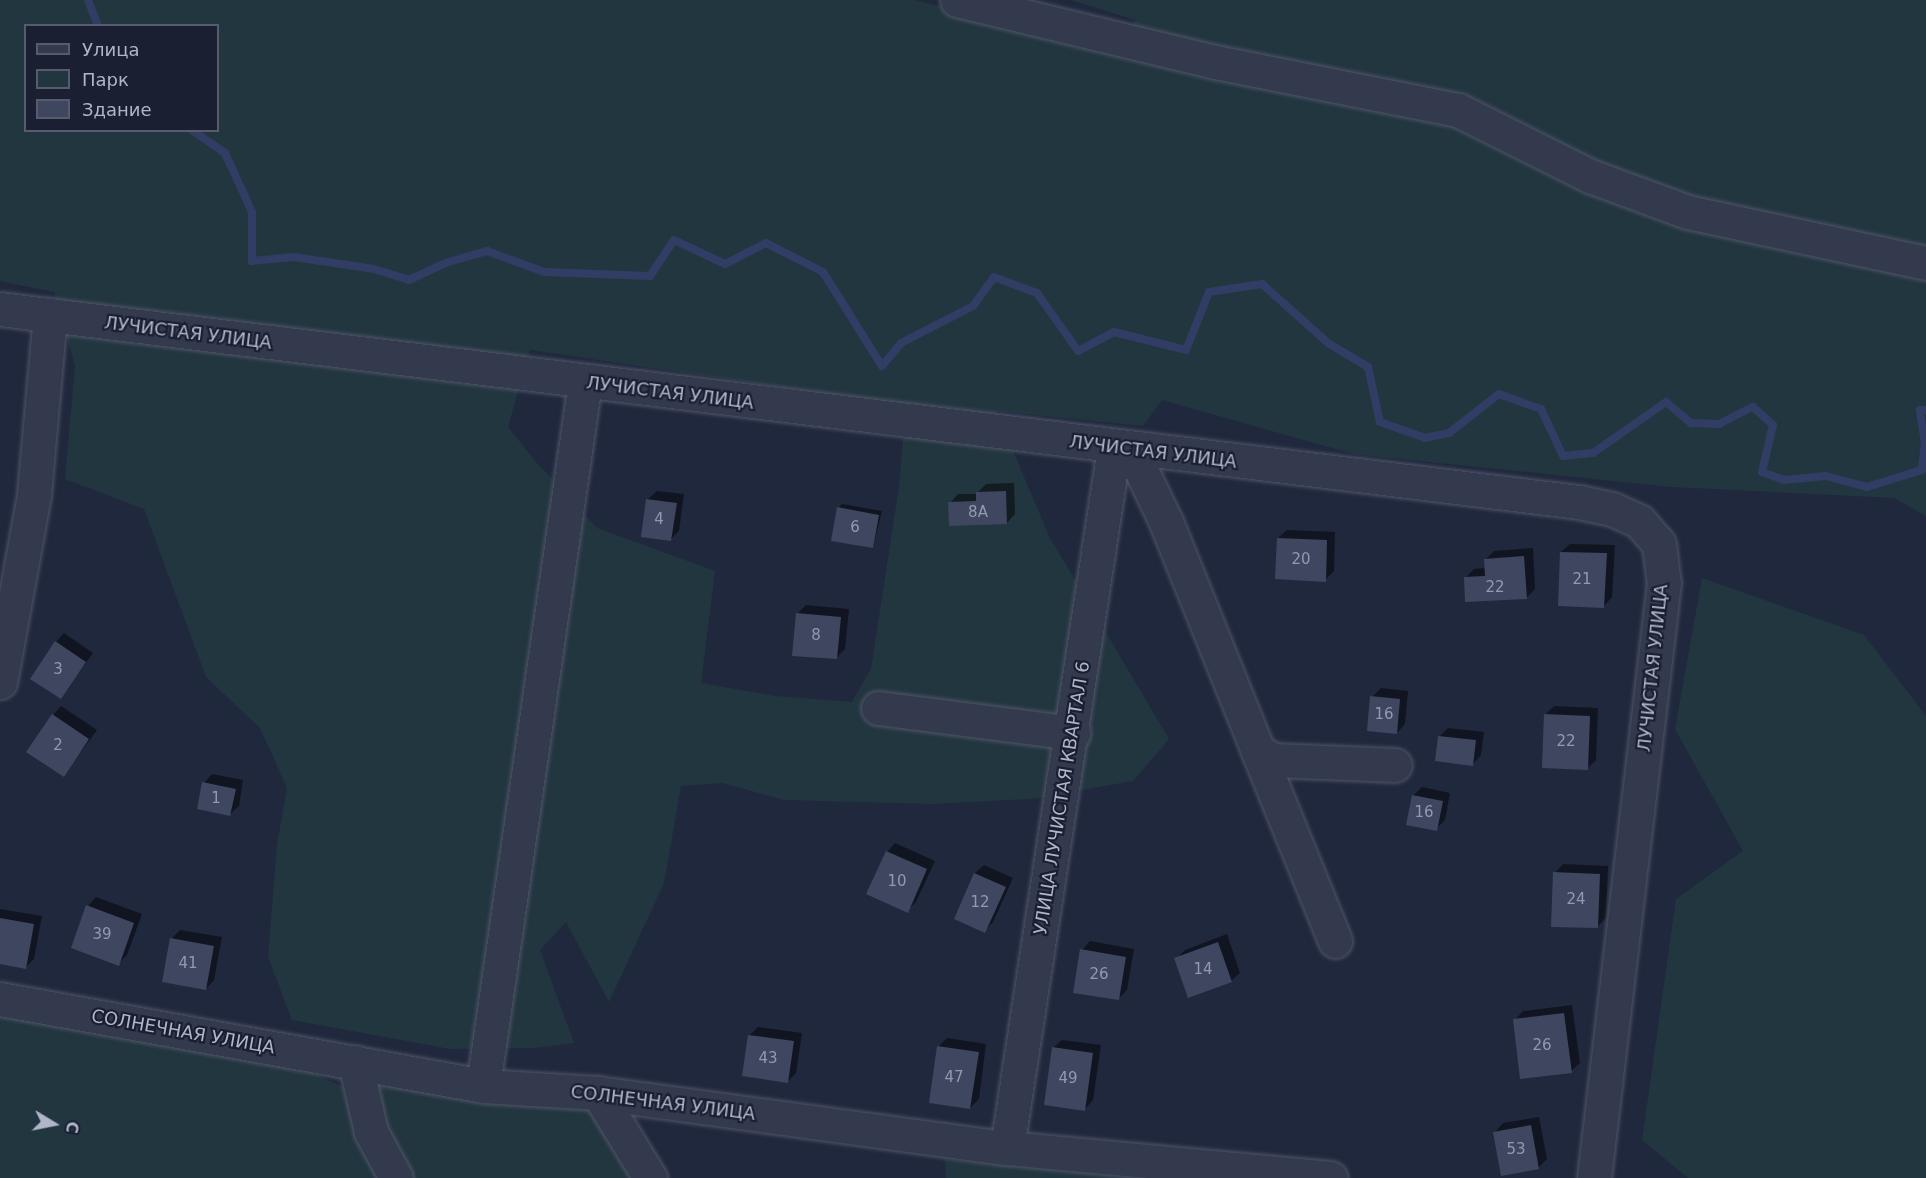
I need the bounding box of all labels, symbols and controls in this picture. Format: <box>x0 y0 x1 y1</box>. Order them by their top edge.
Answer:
legend <box>24 24 219 132</box>
text: Улица <box>82 39 139 60</box>
text: Парк <box>82 69 129 90</box>
text: Здание <box>82 99 152 120</box>
street label: ЛУЧИСТАЯ УЛИЦА <box>103 312 273 354</box>
street label: ЛУЧИСТАЯ УЛИЦА <box>585 372 755 414</box>
street label: ЛУЧИСТАЯ УЛИЦА <box>1068 431 1238 473</box>
house number: 8А <box>968 504 988 522</box>
house number: 4 <box>654 511 664 529</box>
house number: 6 <box>850 519 860 537</box>
house number: 20 <box>1291 551 1311 569</box>
house number: 21 <box>1572 571 1592 589</box>
house number: 22 <box>1485 579 1505 597</box>
street label: ЛУЧИСТАЯ УЛИЦА <box>1633 583 1673 753</box>
house number: 8 <box>811 627 821 645</box>
street label: УЛИЦА ЛУЧИСТАЯ КВАРТАЛ 6 <box>1030 660 1094 936</box>
house number: 3 <box>53 661 63 679</box>
house number: 16 <box>1374 706 1394 724</box>
house number: 22 <box>1556 733 1576 751</box>
house number: 2 <box>53 737 63 755</box>
house number: 1 <box>211 790 221 808</box>
house number: 16 <box>1414 804 1434 822</box>
house number: 10 <box>887 873 907 891</box>
house number: 24 <box>1566 891 1586 909</box>
house number: 12 <box>970 894 990 912</box>
house number: 39 <box>92 926 112 944</box>
house number: 41 <box>178 955 198 973</box>
house number: 14 <box>1193 961 1213 979</box>
house number: 26 <box>1089 966 1109 984</box>
street label: СОЛНЕЧНАЯ УЛИЦА <box>90 1005 276 1059</box>
house number: 26 <box>1532 1037 1552 1055</box>
house number: 43 <box>758 1050 778 1068</box>
house number: 47 <box>944 1069 964 1087</box>
house number: 49 <box>1058 1070 1078 1088</box>
street label: СОЛНЕЧНАЯ УЛИЦА <box>569 1081 757 1125</box>
north arrow <box>24 1094 84 1154</box>
text: С <box>62 1120 83 1135</box>
house number: 53 <box>1506 1141 1526 1159</box>

